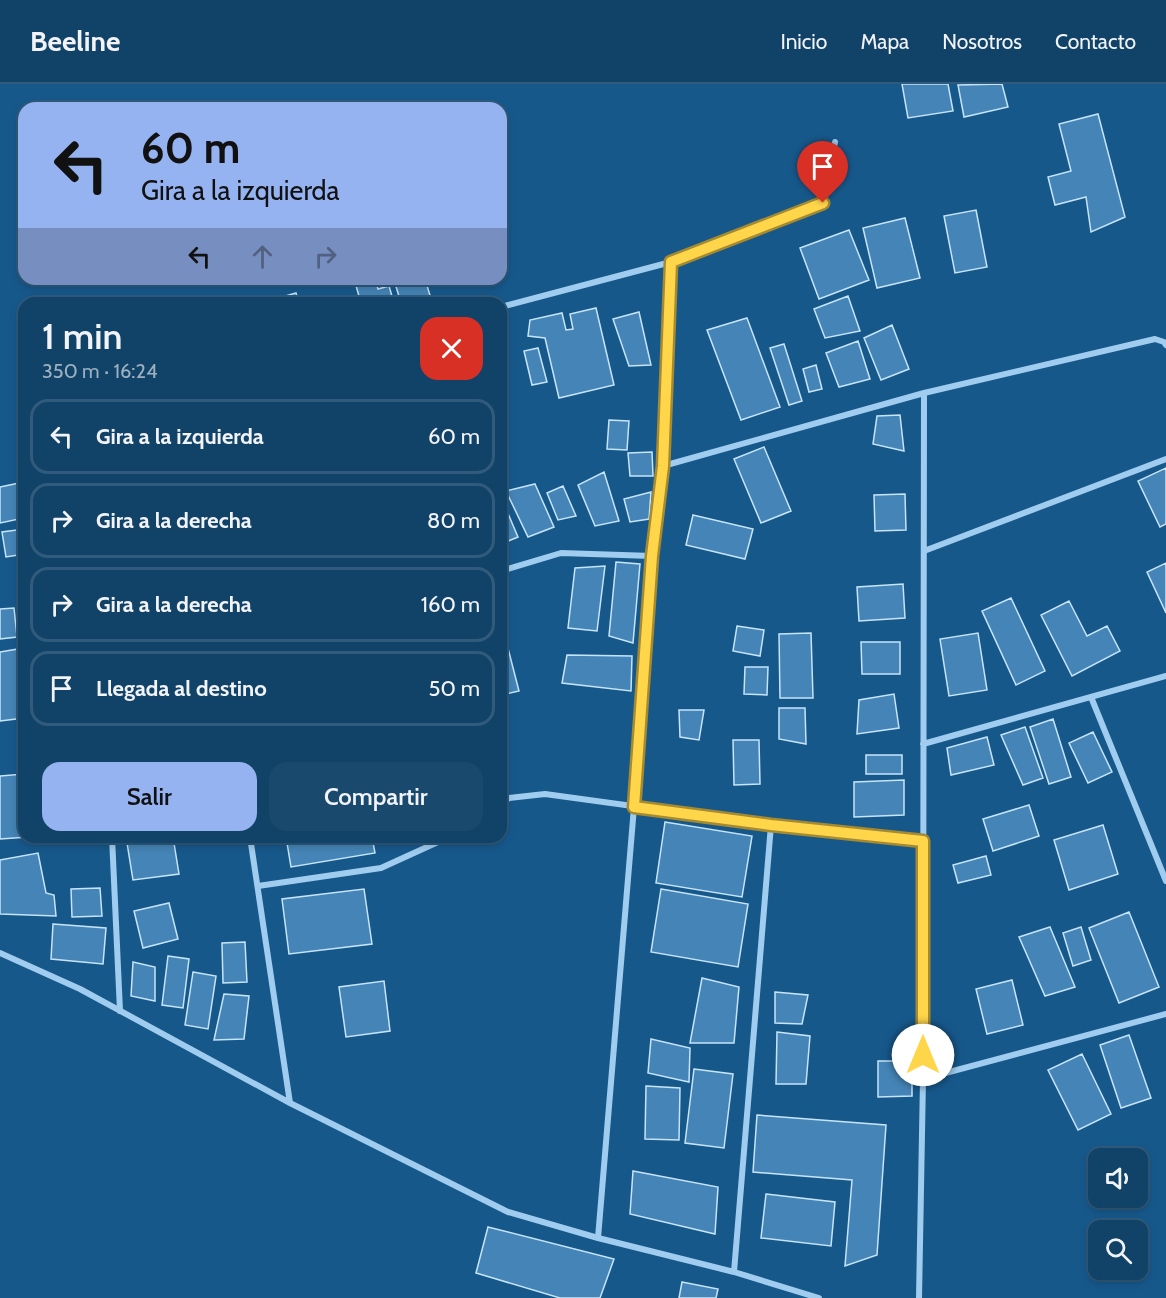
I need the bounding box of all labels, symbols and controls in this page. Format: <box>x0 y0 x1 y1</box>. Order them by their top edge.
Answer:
text: Beeline <box>30 24 120 58</box>
text: Inicio <box>780 29 827 54</box>
text: Mapa <box>860 29 909 54</box>
text: Nosotros <box>942 29 1022 54</box>
text: Contacto <box>1055 29 1136 54</box>
text: 60 m <box>141 122 240 174</box>
icon: left <box>42 126 120 204</box>
pin <box>797 141 848 203</box>
icon: arrive <box>806 150 839 183</box>
text: Gira a la izquierda <box>141 174 340 207</box>
icon: left <box>183 240 216 273</box>
icon: ahead <box>246 240 279 273</box>
icon: right <box>309 240 342 273</box>
text: 1 min <box>42 314 122 358</box>
button: close <box>420 317 483 380</box>
text: 350 m · 16:24 <box>42 359 157 383</box>
icon: left <box>45 420 78 453</box>
text: Gira a la izquierda <box>96 423 264 450</box>
text: 60 m <box>428 423 480 450</box>
icon: right <box>45 504 78 537</box>
text: Gira a la derecha <box>96 507 252 534</box>
text: 80 m <box>427 507 480 534</box>
icon: right <box>45 588 78 621</box>
text: Gira a la derecha <box>96 591 252 618</box>
text: 160 m <box>421 591 480 618</box>
icon: arrive <box>45 672 78 705</box>
text: Llegada al destino <box>96 675 267 702</box>
text: 50 m <box>428 675 480 702</box>
button: Salir <box>42 762 257 831</box>
button: Compartir <box>269 762 483 831</box>
position arrow <box>891 1023 955 1087</box>
map controls <box>1088 1148 1148 1280</box>
button: sound <box>1088 1148 1148 1208</box>
button: search <box>1088 1220 1148 1280</box>

